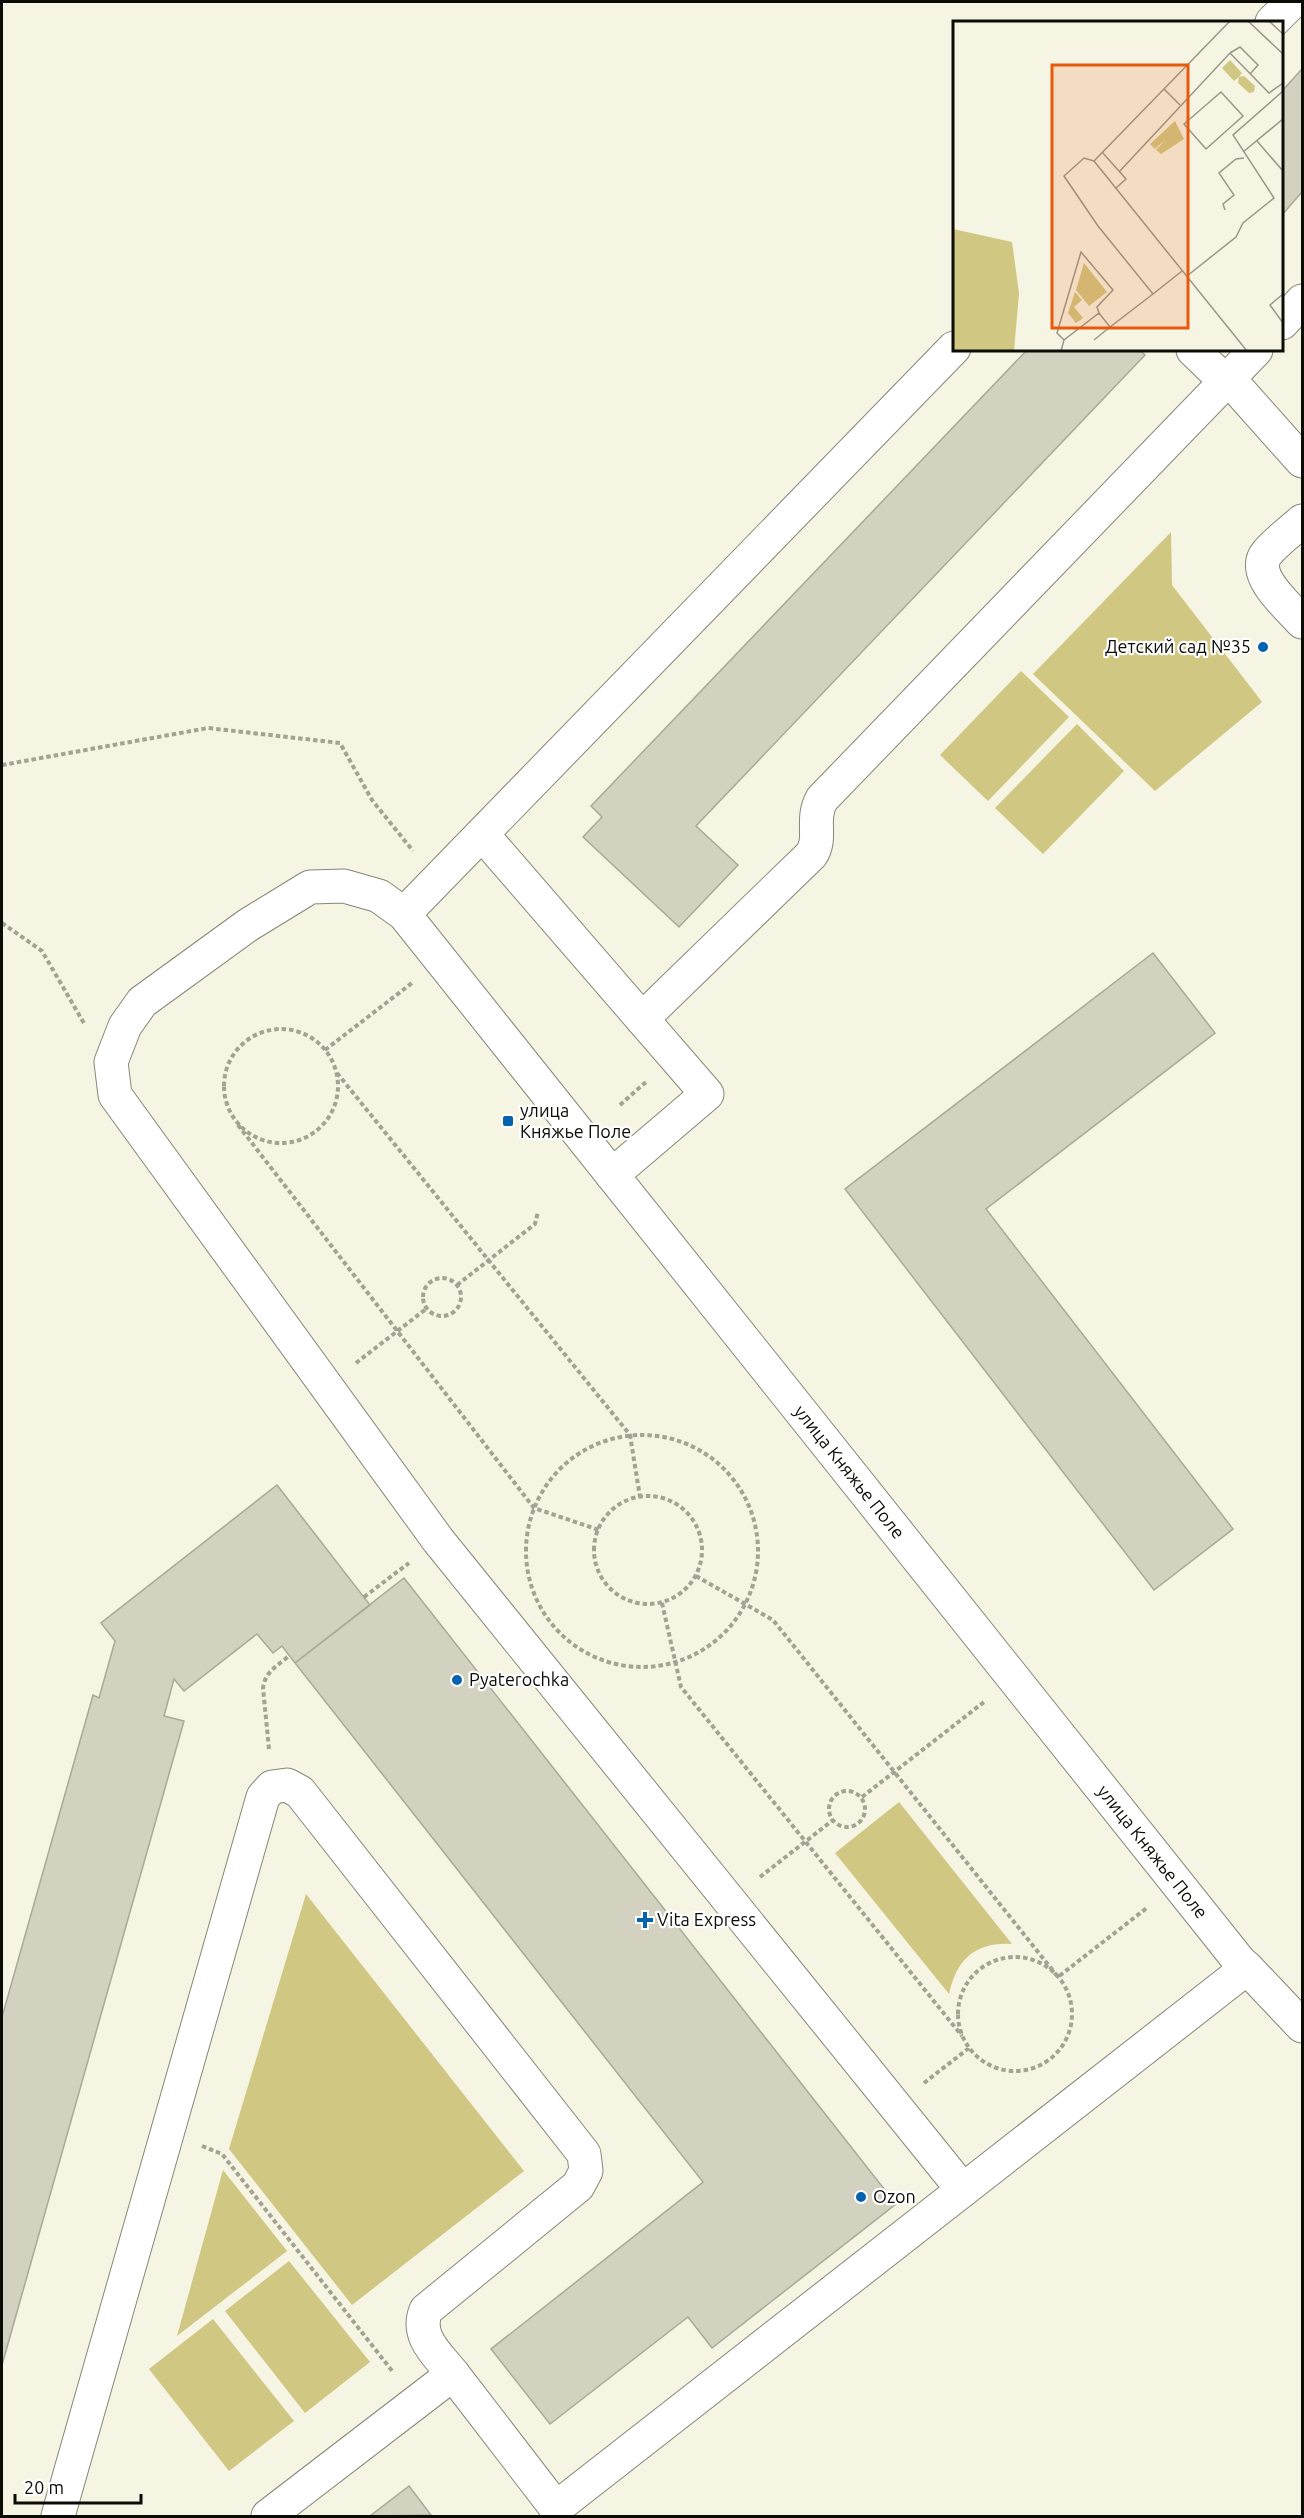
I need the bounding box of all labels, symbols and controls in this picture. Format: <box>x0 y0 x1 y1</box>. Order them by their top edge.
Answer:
inset map <box>953 21 1283 351</box>
place label: Детский сад №35 <box>1105 636 1251 656</box>
marker: Детский сад №35 <box>1256 640 1270 654</box>
place label: улица Княжье Поле <box>520 1100 631 1141</box>
marker: улица Княжье Поле <box>501 1114 515 1128</box>
street label: улица Княжье Поле <box>791 1401 909 1542</box>
place label: Pyaterochka <box>469 1669 569 1689</box>
marker: Pyaterochka <box>450 1673 464 1687</box>
street label: улица Княжье Поле <box>1094 1781 1212 1922</box>
place label: Vita Express <box>657 1909 756 1929</box>
marker: Vita Express <box>638 1913 652 1927</box>
place label: Ozon <box>873 2186 916 2206</box>
marker: Ozon <box>854 2190 868 2204</box>
scale bar <box>15 2467 141 2505</box>
text: 20 m <box>24 2477 64 2497</box>

